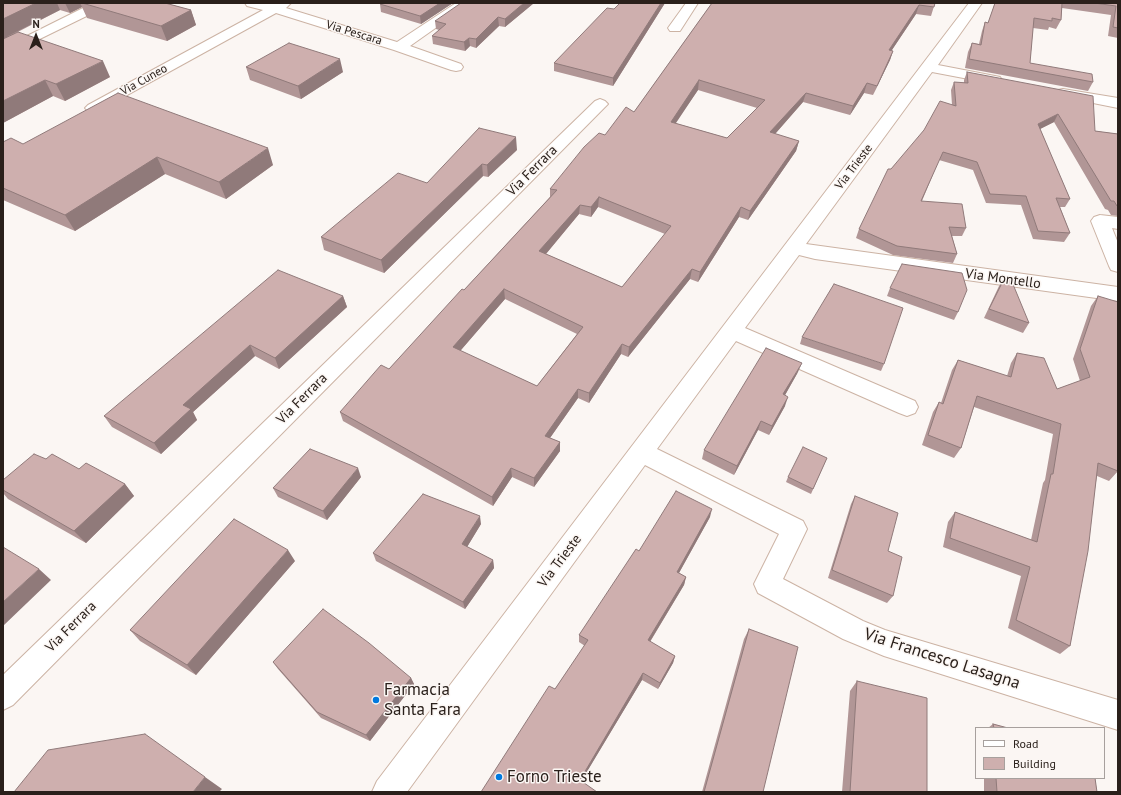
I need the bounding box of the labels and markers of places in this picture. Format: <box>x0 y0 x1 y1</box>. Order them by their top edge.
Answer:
place label: Farmacia Santa Fara <box>384 680 461 720</box>
marker: Farmacia Santa Fara <box>371 695 381 705</box>
place label: Forno Trieste <box>507 767 602 787</box>
marker: Forno Trieste <box>494 772 504 782</box>

